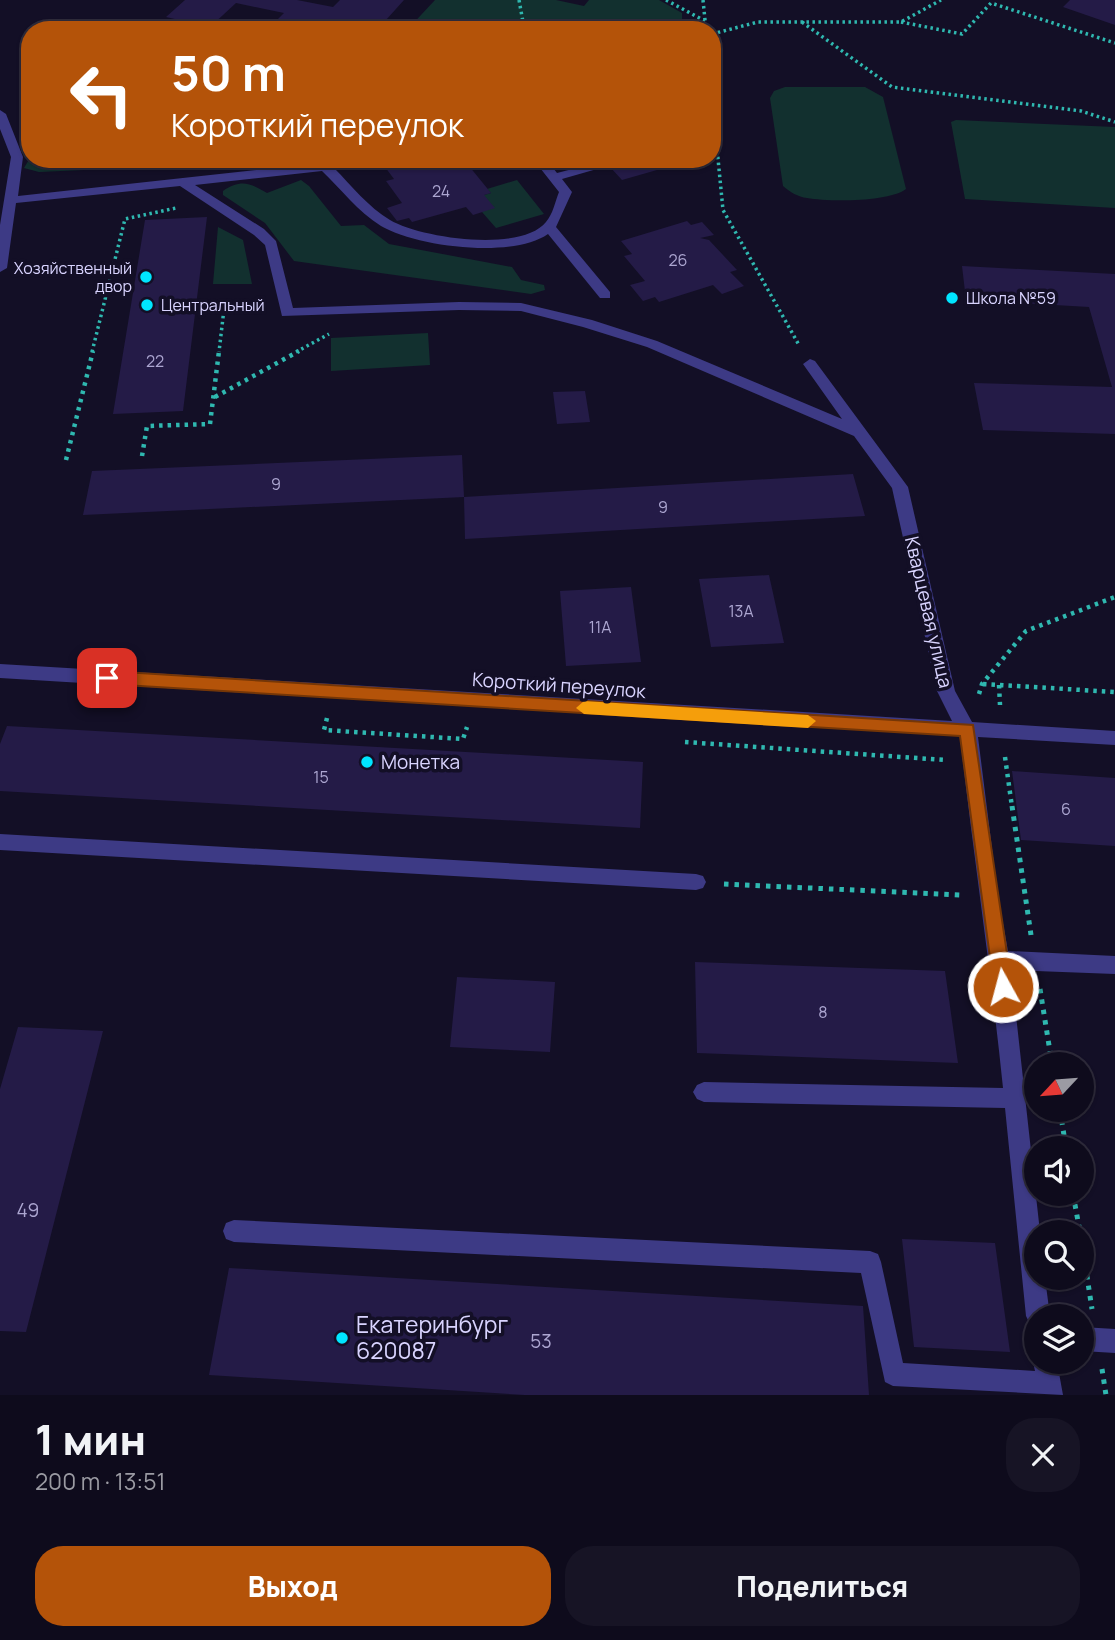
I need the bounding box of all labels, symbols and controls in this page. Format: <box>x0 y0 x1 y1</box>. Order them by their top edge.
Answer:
text: 50 m <box>171 39 286 106</box>
icon: left <box>56 49 147 140</box>
text: Короткий переулок <box>171 103 464 147</box>
house number: 24 <box>432 180 450 202</box>
house number: 26 <box>668 249 688 271</box>
place label: Хозяйственный двор <box>14 257 132 297</box>
marker: Хозяйственный двор <box>138 269 154 285</box>
place label: Школа №59 <box>966 287 1056 309</box>
marker: Школа №59 <box>944 290 960 306</box>
place label: Центральный <box>161 294 265 316</box>
marker: Центральный <box>139 297 155 313</box>
house number: 22 <box>146 350 164 372</box>
house number: 9 <box>271 473 281 495</box>
house number: 9 <box>658 496 668 518</box>
street label: Кварцевая улица <box>899 534 959 690</box>
house number: 13А <box>728 600 754 622</box>
house number: 11А <box>589 616 611 638</box>
pin <box>77 648 137 708</box>
icon: arrive <box>88 659 126 697</box>
street label: Короткий переулок <box>471 666 647 704</box>
place label: Монетка <box>381 749 460 775</box>
marker: Монетка <box>359 754 375 770</box>
house number: 15 <box>313 766 329 788</box>
house number: 6 <box>1061 798 1071 820</box>
position arrow <box>966 950 1040 1024</box>
house number: 8 <box>818 1001 828 1023</box>
north arrow <box>1024 1052 1094 1122</box>
map controls <box>1024 1052 1094 1374</box>
button: sound <box>1024 1136 1094 1206</box>
house number: 49 <box>17 1197 39 1223</box>
button: search <box>1024 1220 1094 1290</box>
button: layers <box>1024 1304 1094 1374</box>
place label: Екатеринбург 620087 <box>356 1308 508 1366</box>
house number: 53 <box>530 1328 552 1354</box>
marker: Екатеринбург 620087 <box>334 1330 350 1346</box>
text: 1 мин <box>35 1410 146 1468</box>
button: close <box>1006 1418 1080 1492</box>
text: 200 m · 13:51 <box>35 1465 166 1497</box>
button: Выход <box>35 1546 551 1626</box>
button: Поделиться <box>565 1546 1080 1626</box>

